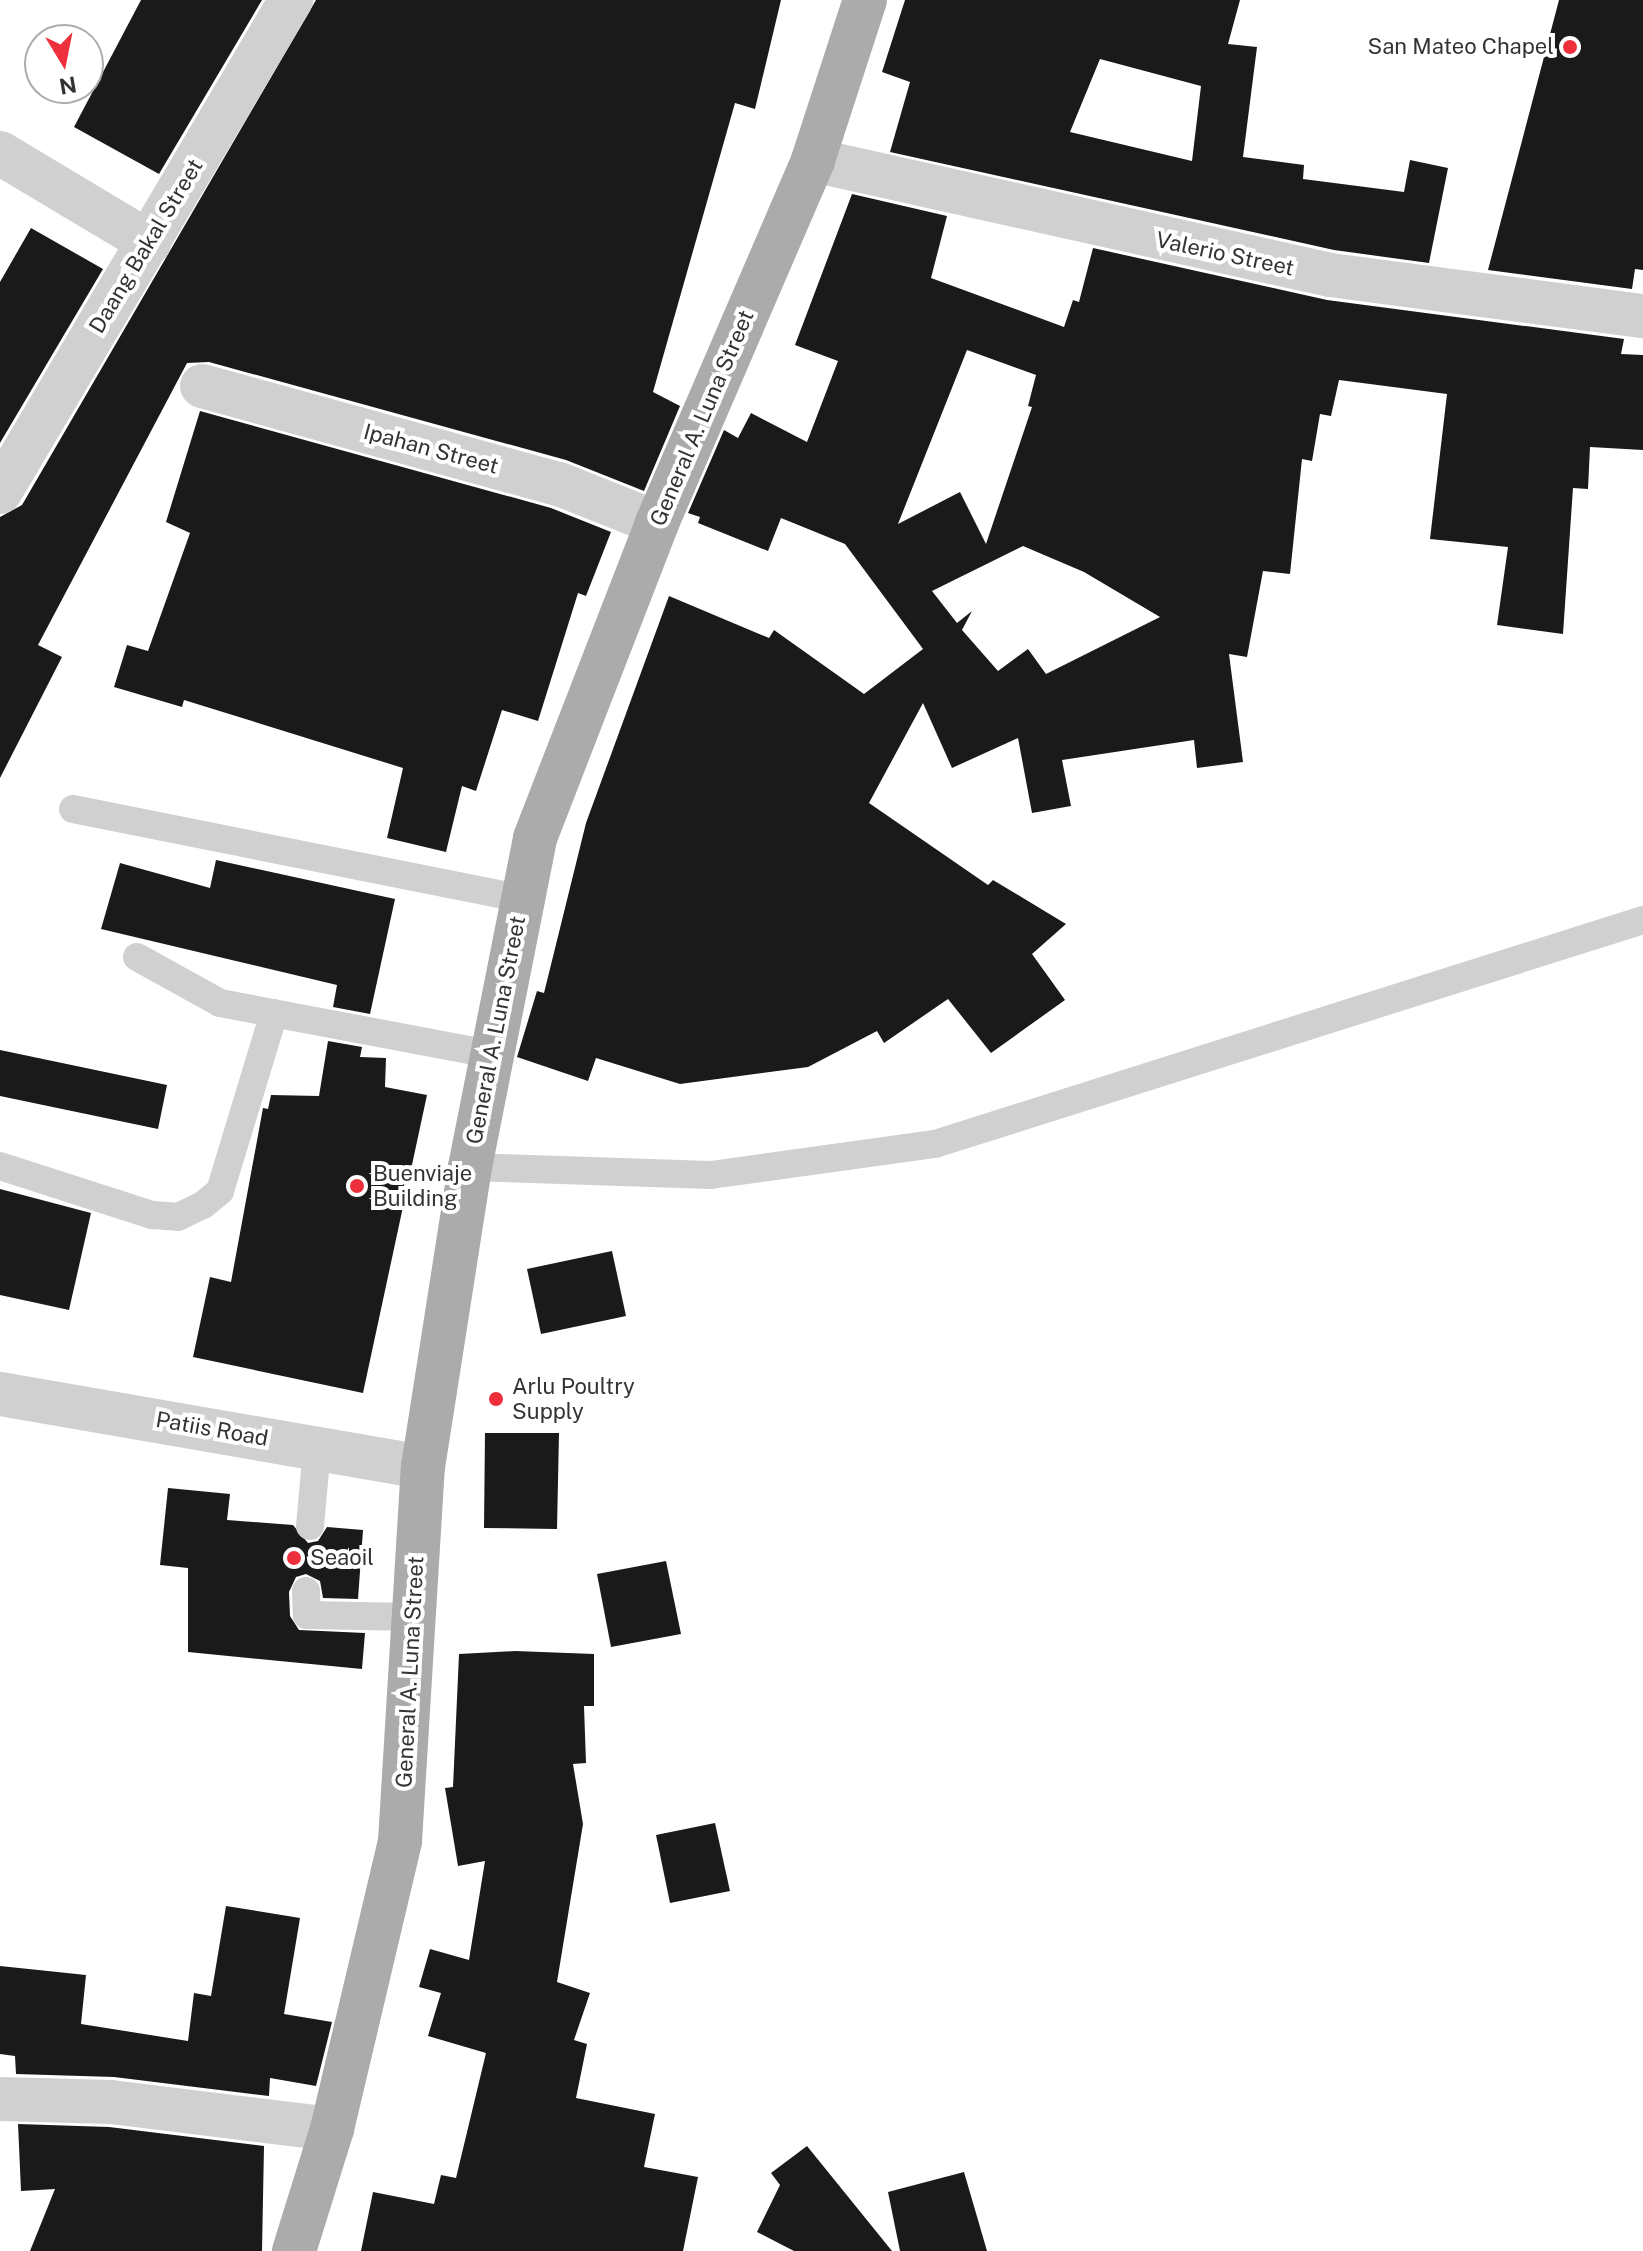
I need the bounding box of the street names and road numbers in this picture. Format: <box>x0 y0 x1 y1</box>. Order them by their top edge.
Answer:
street label: Daang Bakal Street <box>84 154 208 338</box>
street label: Valerio Street <box>1153 226 1297 282</box>
street label: General A. Luna Street <box>644 306 760 530</box>
street label: Ipahan Street <box>361 418 501 480</box>
street label: General A. Luna Street <box>461 914 531 1146</box>
street label: Patiis Road <box>154 1406 270 1452</box>
street label: General A. Luna Street <box>391 1555 429 1789</box>

